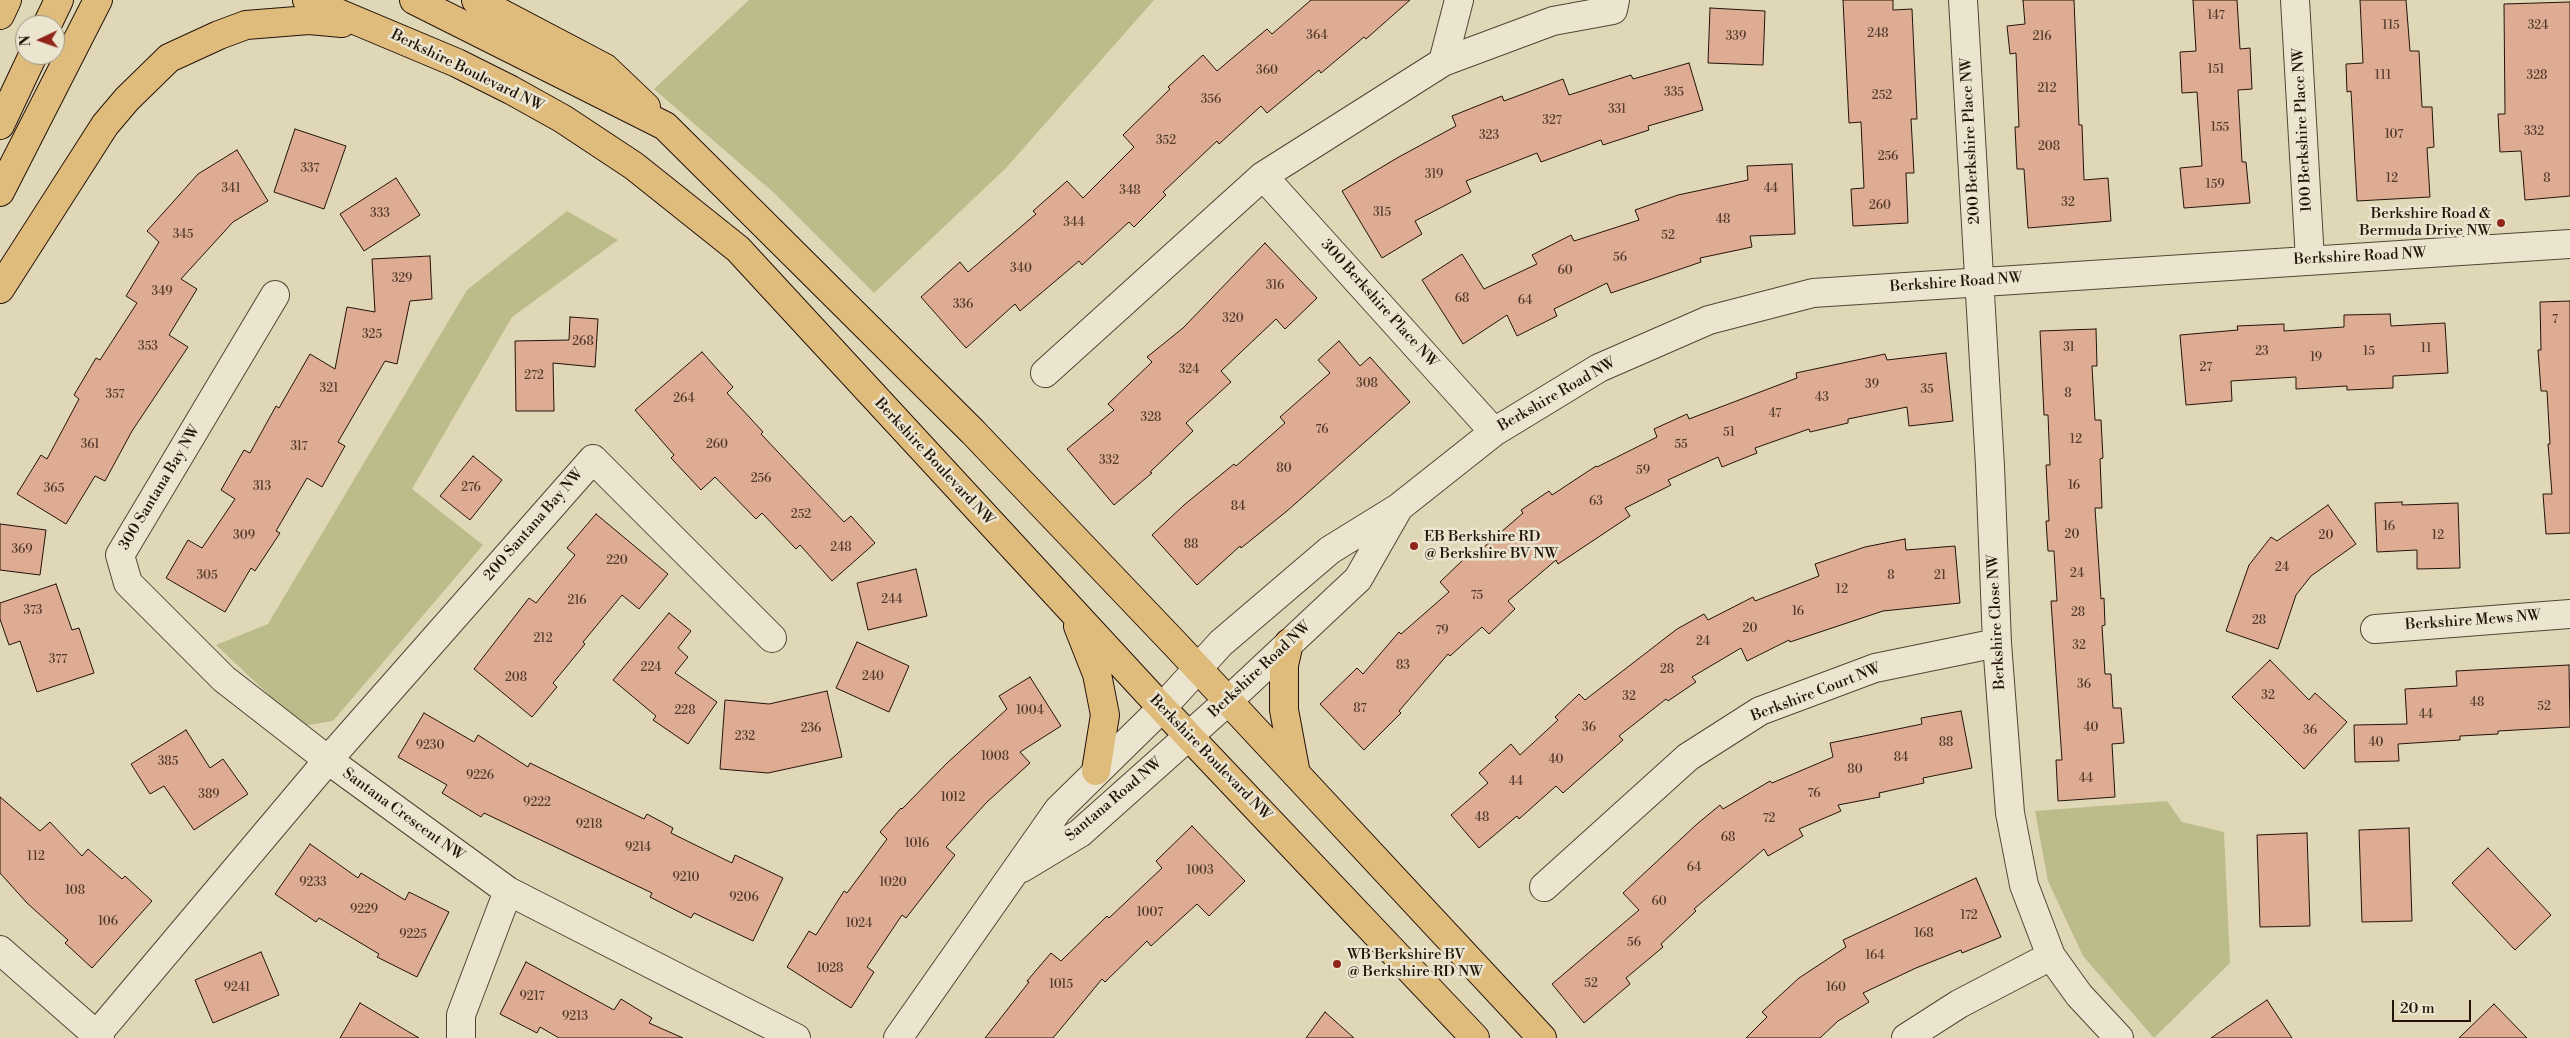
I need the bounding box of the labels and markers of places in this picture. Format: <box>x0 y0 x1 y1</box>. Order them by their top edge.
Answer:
place label: Berkshire Road & Bermuda Drive NW <box>2359 205 2491 240</box>
marker: Berkshire Road & Bermuda Drive NW <box>2495 217 2507 229</box>
place label: EB Berkshire RD @ Berkshire BV NW <box>1424 528 1558 563</box>
marker: EB Berkshire RD @ Berkshire BV NW <box>1408 540 1420 552</box>
place label: WB Berkshire BV @ Berkshire RD NW <box>1347 946 1483 981</box>
marker: WB Berkshire BV @ Berkshire RD NW <box>1331 958 1343 970</box>

